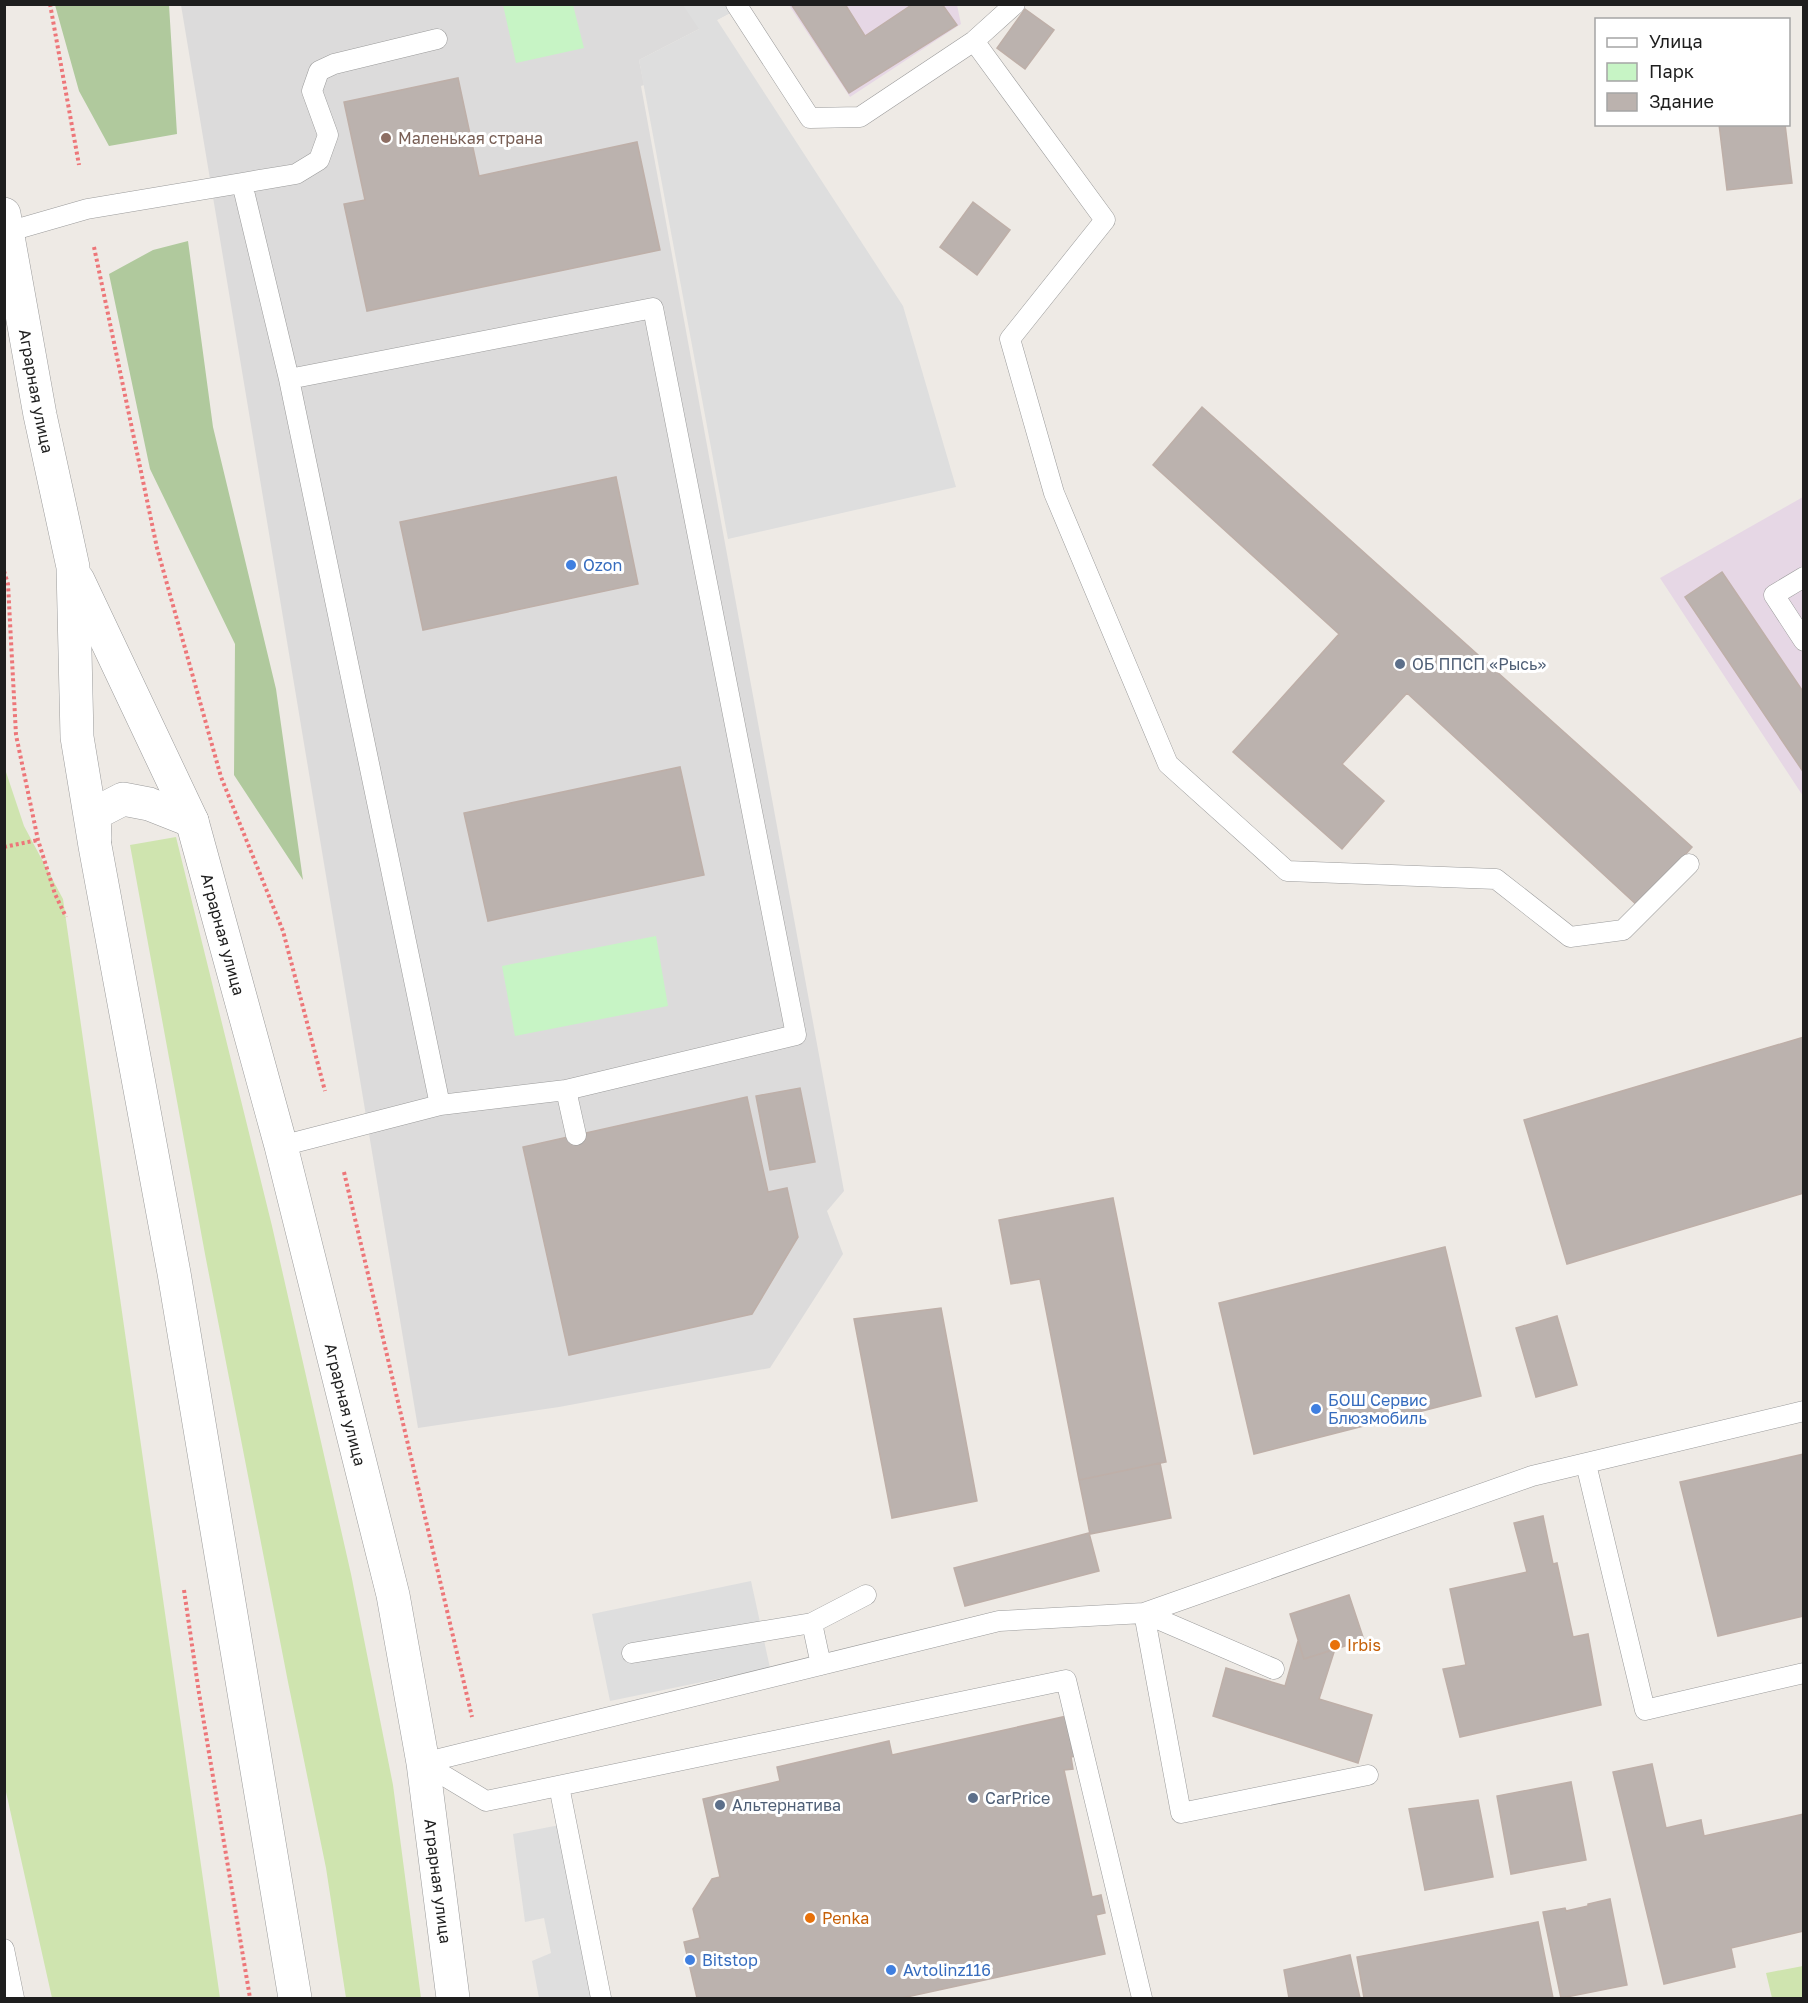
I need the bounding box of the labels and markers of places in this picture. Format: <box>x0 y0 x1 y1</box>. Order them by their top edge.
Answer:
place label: Маленькая страна <box>398 128 543 148</box>
marker: Маленькая страна <box>379 131 393 145</box>
place label: Ozon <box>583 555 622 575</box>
marker: Ozon <box>564 558 578 572</box>
place label: ОБ ППСП «Рысь» <box>1412 654 1546 674</box>
marker: ОБ ППСП «Рысь» <box>1393 657 1407 671</box>
place label: БОШ Сервис Блюзмобиль <box>1328 1390 1428 1428</box>
marker: БОШ Сервис Блюзмобиль <box>1309 1402 1323 1416</box>
place label: Irbis <box>1347 1635 1381 1655</box>
marker: Irbis <box>1328 1638 1342 1652</box>
place label: CarPrice <box>985 1788 1050 1808</box>
marker: CarPrice <box>966 1791 980 1805</box>
place label: Альтернатива <box>732 1795 841 1815</box>
marker: Альтернатива <box>713 1798 727 1812</box>
place label: Penka <box>822 1908 869 1928</box>
marker: Penka <box>803 1911 817 1925</box>
place label: Bitstop <box>702 1950 758 1970</box>
marker: Bitstop <box>683 1953 697 1967</box>
place label: Avtolinz116 <box>903 1960 991 1980</box>
marker: Avtolinz116 <box>884 1963 898 1977</box>

